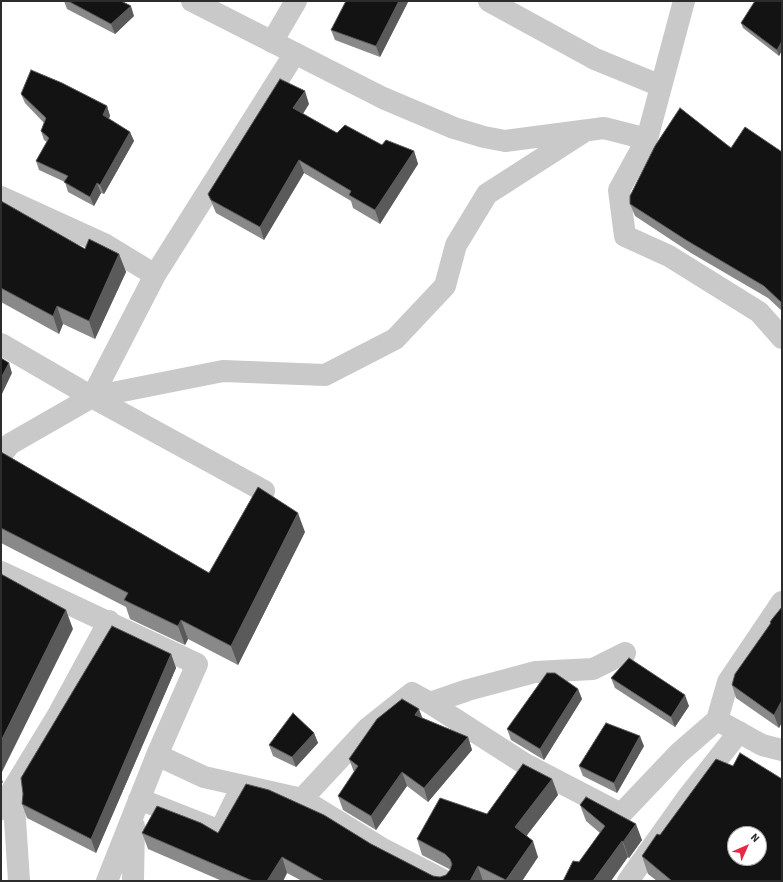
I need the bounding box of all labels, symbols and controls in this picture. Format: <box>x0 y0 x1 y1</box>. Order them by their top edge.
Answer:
north arrow <box>727 826 767 866</box>
text: N <box>747 830 763 846</box>

